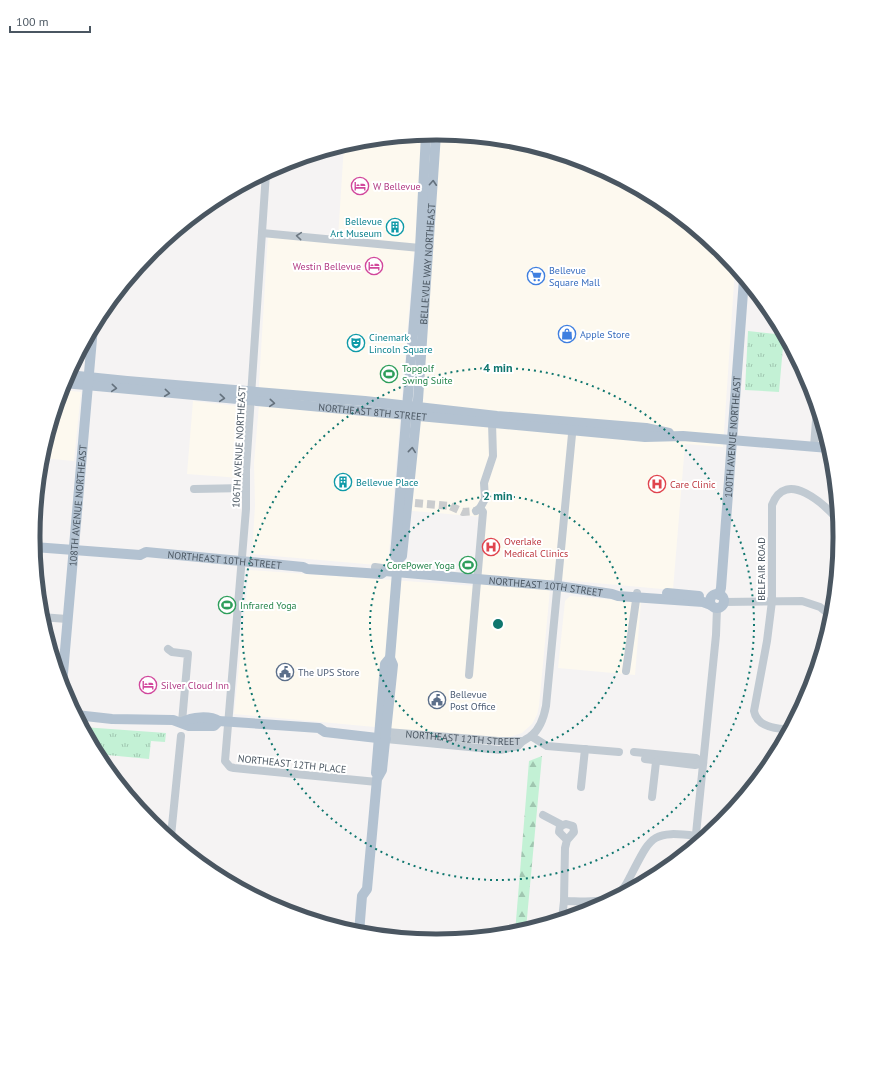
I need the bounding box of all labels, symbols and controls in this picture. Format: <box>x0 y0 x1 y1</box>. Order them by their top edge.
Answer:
scale bar <box>10 8 90 34</box>
text: 100 m <box>16 14 49 29</box>
hotel icon: W Bellevue <box>350 176 370 196</box>
place label: W Bellevue <box>373 180 421 193</box>
one-way arrow <box>429 180 438 186</box>
street label: BELLEVUE WAY NORTHEAST <box>417 202 438 325</box>
place label: Bellevue Art Museum <box>330 215 382 240</box>
building icon: Bellevue Art Museum <box>385 217 405 237</box>
one-way arrow <box>296 232 302 241</box>
hotel icon: Westin Bellevue <box>364 256 384 276</box>
place label: Westin Bellevue <box>293 260 361 273</box>
place label: Bellevue Square Mall <box>549 264 600 289</box>
supermarket icon: Bellevue Square Mall <box>526 266 546 286</box>
shop icon: Apple Store <box>557 324 577 344</box>
place label: Apple Store <box>580 328 630 341</box>
place label: Cinemark Lincoln Square <box>369 331 433 356</box>
theatre icon: Cinemark Lincoln Square <box>346 333 366 353</box>
text: 4 min <box>483 360 513 375</box>
place label: Topgolf Swing Suite <box>402 362 453 387</box>
sports icon: Topgolf Swing Suite <box>379 364 399 384</box>
street label: 100TH AVENUE NORTHEAST <box>721 375 743 498</box>
one-way arrow <box>111 384 117 393</box>
street label: 106TH AVENUE NORTHEAST <box>229 385 249 508</box>
one-way arrow <box>164 389 170 398</box>
one-way arrow <box>219 394 225 403</box>
one-way arrow <box>269 399 275 408</box>
street label: NORTHEAST 8TH STREET <box>318 400 428 423</box>
street label: 108TH AVENUE NORTHEAST <box>66 444 89 567</box>
one-way arrow <box>408 447 417 453</box>
building icon: Bellevue Place <box>333 472 353 492</box>
hospital icon: Care Clinic <box>647 474 667 494</box>
place label: Bellevue Place <box>356 476 418 489</box>
place label: Care Clinic <box>670 478 716 491</box>
text: 2 min <box>483 488 513 503</box>
place label: Overlake Medical Clinics <box>504 535 568 560</box>
hospital icon: Overlake Medical Clinics <box>481 537 501 557</box>
street label: BELFAIR ROAD <box>755 537 768 601</box>
street label: NORTHEAST 10TH STREET <box>167 548 283 571</box>
sports icon: CorePower Yoga <box>458 555 478 575</box>
place label: CorePower Yoga <box>387 559 455 572</box>
street label: NORTHEAST 10TH STREET <box>488 574 604 599</box>
sports icon: Infrared Yoga <box>217 595 237 615</box>
place label: Infrared Yoga <box>240 599 297 612</box>
centre of rings <box>491 617 505 631</box>
public building icon: The UPS Store <box>275 662 295 682</box>
place label: The UPS Store <box>298 666 359 679</box>
hotel icon: Silver Cloud Inn <box>138 675 158 695</box>
place label: Silver Cloud Inn <box>161 679 229 692</box>
place label: Bellevue Post Office <box>450 688 496 713</box>
public building icon: Bellevue Post Office <box>427 690 447 710</box>
street label: NORTHEAST 12TH STREET <box>405 727 520 748</box>
street label: NORTHEAST 12TH PLACE <box>237 752 347 776</box>

